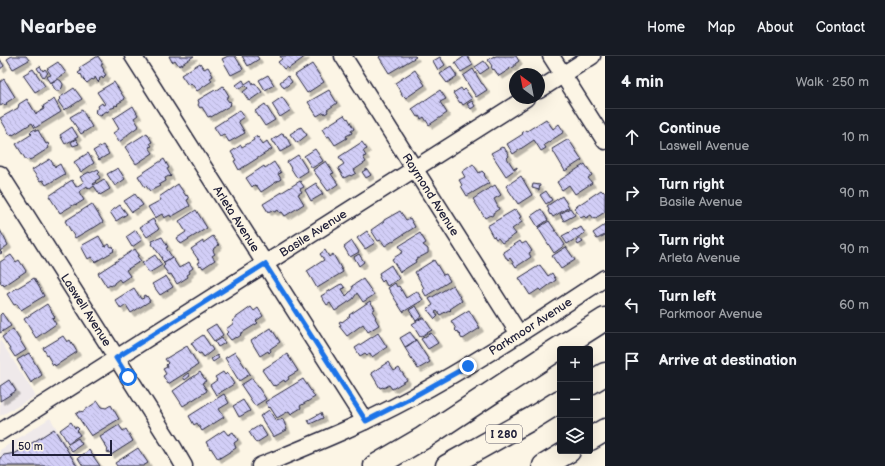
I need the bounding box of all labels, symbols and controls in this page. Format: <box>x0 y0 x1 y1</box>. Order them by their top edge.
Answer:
text: Nearbee <box>20 16 97 39</box>
text: Home <box>647 19 685 36</box>
text: Map <box>707 19 735 36</box>
text: About <box>757 19 794 36</box>
text: Contact <box>816 19 865 36</box>
north arrow <box>509 68 545 104</box>
text: 4 min <box>621 72 664 92</box>
text: Walk · 250 m <box>796 74 869 90</box>
text: Continue <box>659 119 721 138</box>
icon: ahead <box>621 126 643 148</box>
text: 10 m <box>842 129 869 145</box>
text: Laswell Avenue <box>659 138 749 154</box>
street label: Raymond Avenue <box>399 151 462 239</box>
text: Turn right <box>659 175 724 194</box>
icon: right <box>621 182 643 204</box>
street label: Arleta Avenue <box>210 183 263 255</box>
text: 90 m <box>840 185 869 201</box>
text: Basile Avenue <box>659 194 742 210</box>
street label: Basile Avenue <box>277 207 350 261</box>
text: Turn right <box>659 231 724 250</box>
icon: right <box>621 238 643 260</box>
text: 90 m <box>840 241 869 257</box>
text: Arleta Avenue <box>659 250 740 266</box>
street label: Laswell Avenue <box>57 271 114 349</box>
text: Turn left <box>659 287 716 306</box>
icon: left <box>621 294 643 316</box>
street label: Parkmoor Avenue <box>487 295 575 359</box>
text: 60 m <box>839 297 869 313</box>
text: Parkmoor Avenue <box>659 306 762 322</box>
map controls <box>557 346 593 454</box>
button: + <box>557 346 593 382</box>
icon: arrive <box>621 350 643 372</box>
text: Arrive at destination <box>659 351 797 370</box>
route end <box>459 357 477 375</box>
route start <box>119 368 137 386</box>
button: − <box>557 382 593 418</box>
button: layers <box>557 418 593 454</box>
road number: I 280 <box>486 425 522 443</box>
scale bar <box>12 438 112 457</box>
text: 50 m <box>18 440 43 453</box>

